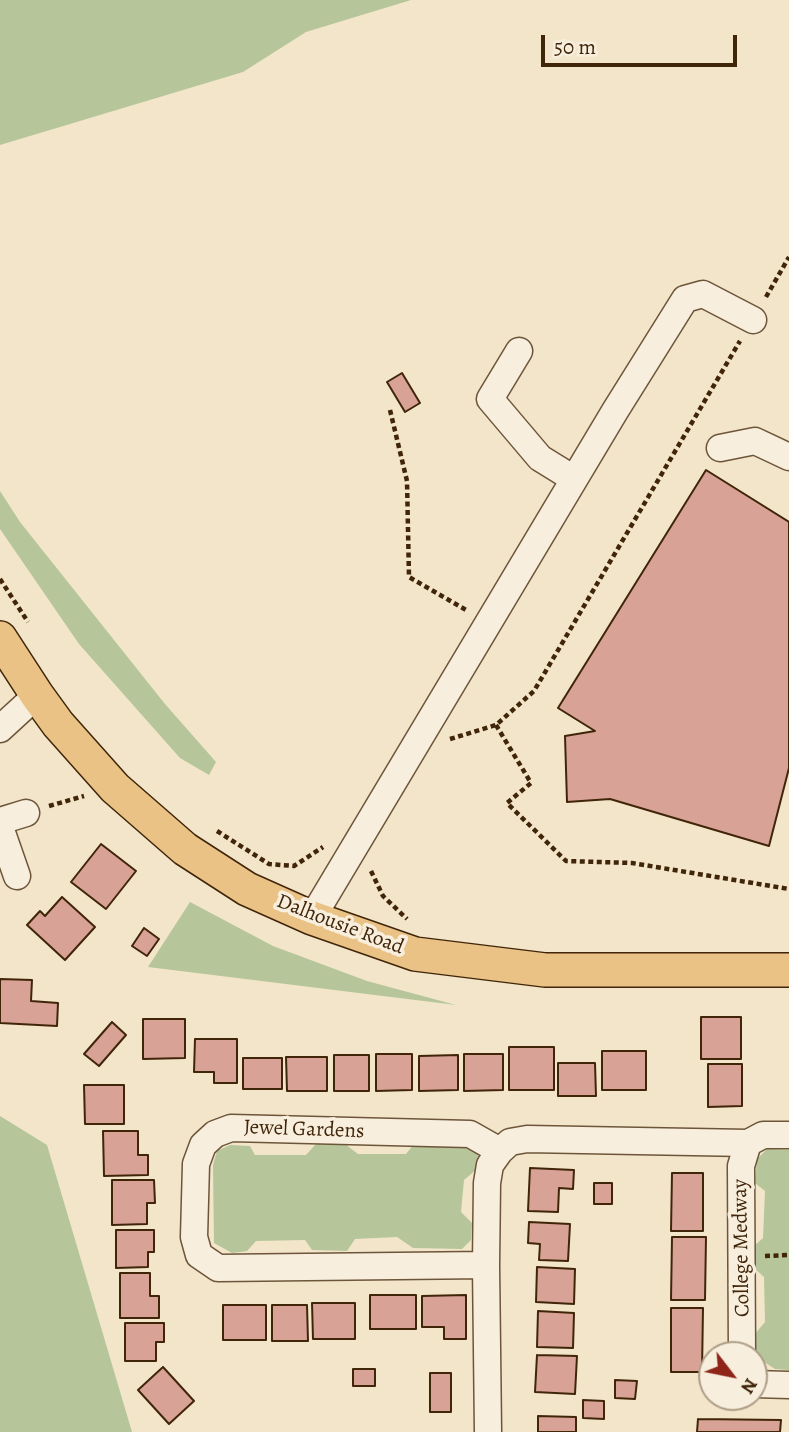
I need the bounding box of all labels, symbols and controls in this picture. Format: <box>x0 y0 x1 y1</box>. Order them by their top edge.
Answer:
scale bar <box>544 21 740 65</box>
text: 50 m <box>554 33 596 61</box>
street label: Dalhousie Road <box>273 889 407 961</box>
street label: Jewel Gardens <box>243 1115 365 1145</box>
street label: College Medway <box>728 1179 756 1317</box>
north arrow <box>698 1341 768 1411</box>
text: N <box>734 1373 764 1399</box>

